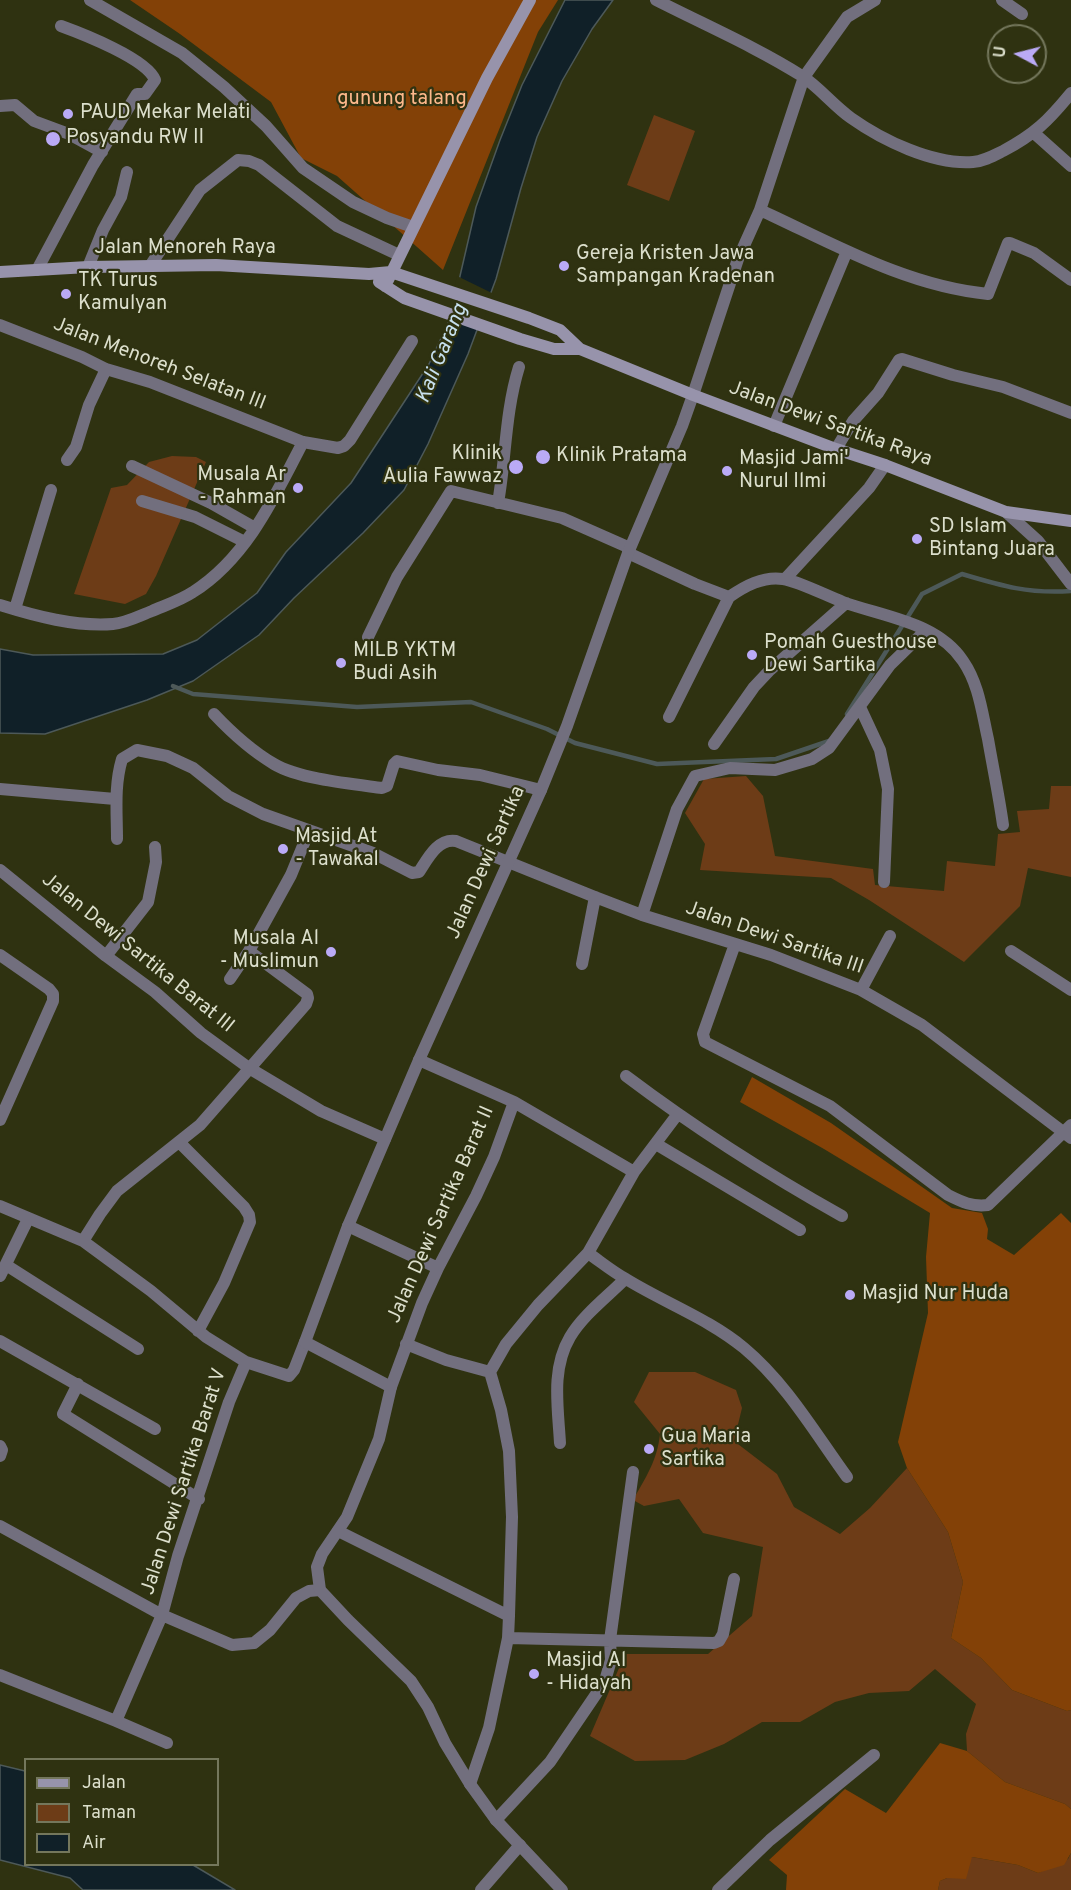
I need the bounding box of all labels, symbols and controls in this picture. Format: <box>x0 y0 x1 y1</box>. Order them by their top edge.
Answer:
north arrow <box>987 24 1047 84</box>
text: U <box>990 45 1012 59</box>
park label: gunung talang <box>337 88 467 112</box>
place label: PAUD Mekar Melati <box>80 102 250 126</box>
marker: PAUD Mekar Melati <box>61 107 75 121</box>
place label: Posyandu RW II <box>66 127 204 151</box>
marker: Posyandu RW II <box>44 130 62 148</box>
street label: Jalan Menoreh Raya <box>94 237 276 261</box>
place label: Gereja Kristen Jawa Sampangan Kradenan <box>576 243 775 290</box>
marker: Gereja Kristen Jawa Sampangan Kradenan <box>557 259 571 273</box>
place label: TK Turus Kamulyan <box>78 270 167 317</box>
marker: TK Turus Kamulyan <box>59 287 73 301</box>
water label: Kali Garang <box>412 301 474 407</box>
street label: Jalan Menoreh Selatan III <box>49 313 269 417</box>
street label: Jalan Dewi Sartika Raya <box>725 377 935 473</box>
place label: Klinik Aulia Fawwaz <box>383 443 502 490</box>
place label: Klinik Pratama <box>556 445 687 469</box>
marker: Klinik Pratama <box>534 448 552 466</box>
place label: Masjid Jami' Nurul Ilmi <box>739 448 848 495</box>
marker: Klinik Aulia Fawwaz <box>507 458 525 476</box>
place label: Musala Ar - Rahman <box>197 464 286 511</box>
marker: Masjid Jami' Nurul Ilmi <box>720 464 734 478</box>
marker: Musala Ar - Rahman <box>291 481 305 495</box>
place label: SD Islam Bintang Juara <box>929 516 1055 563</box>
marker: SD Islam Bintang Juara <box>910 532 924 546</box>
place label: Pomah Guesthouse Dewi Sartika <box>764 632 937 679</box>
place label: MILB YKTM Budi Asih <box>353 640 456 687</box>
marker: Pomah Guesthouse Dewi Sartika <box>745 648 759 662</box>
marker: MILB YKTM Budi Asih <box>334 656 348 670</box>
street label: Jalan Dewi Sartika <box>442 783 532 943</box>
place label: Masjid At - Tawakal <box>295 826 379 873</box>
marker: Masjid At - Tawakal <box>276 842 290 856</box>
street label: Jalan Dewi Sartika Barat III <box>36 869 238 1039</box>
street label: Jalan Dewi Sartika III <box>682 897 866 981</box>
place label: Musala Al - Muslimun <box>220 928 319 975</box>
marker: Musala Al - Muslimun <box>324 945 338 959</box>
street label: Jalan Dewi Sartika Barat II <box>383 1103 501 1327</box>
place label: Masjid Nur Huda <box>862 1283 1008 1307</box>
marker: Masjid Nur Huda <box>843 1288 857 1302</box>
street label: Jalan Dewi Sartika Barat V <box>137 1366 233 1598</box>
place label: Gua Maria Sartika <box>661 1426 751 1473</box>
marker: Gua Maria Sartika <box>642 1442 656 1456</box>
place label: Masjid Al - Hidayah <box>546 1650 631 1697</box>
marker: Masjid Al - Hidayah <box>527 1667 541 1681</box>
legend <box>24 1758 219 1866</box>
text: Jalan <box>82 1772 126 1795</box>
text: Taman <box>82 1802 136 1825</box>
text: Air <box>82 1832 106 1855</box>

